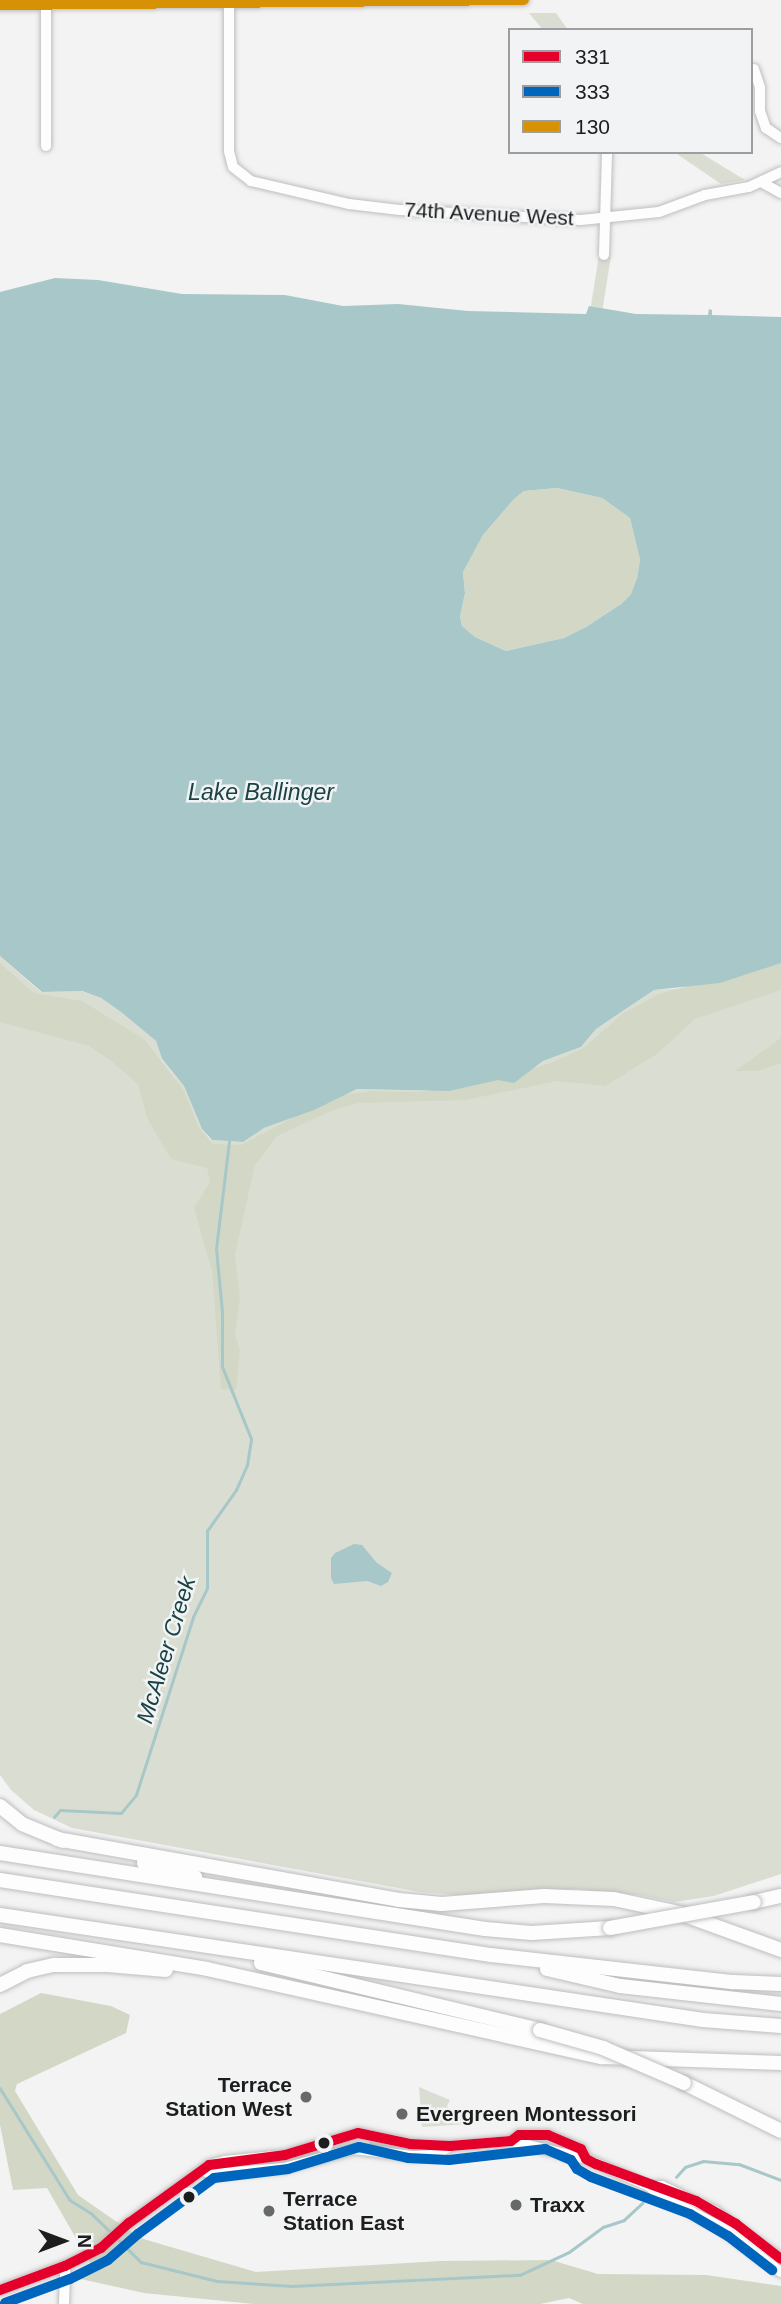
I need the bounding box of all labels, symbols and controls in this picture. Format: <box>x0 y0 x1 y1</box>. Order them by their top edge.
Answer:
legend <box>508 28 753 154</box>
text: 331 <box>575 45 610 68</box>
text: 333 <box>575 80 610 103</box>
text: 130 <box>575 115 610 138</box>
street label: 74th Avenue West <box>403 197 575 231</box>
water label: Lake Ballinger <box>188 778 334 806</box>
water label: McAleer Creek <box>131 1573 201 1727</box>
place label: Terrace Station West <box>165 2072 292 2122</box>
marker: Terrace Station West <box>298 2089 314 2105</box>
place label: Evergreen Montessori <box>416 2101 637 2127</box>
marker: Evergreen Montessori <box>394 2106 410 2122</box>
unlabelled marker <box>317 2136 331 2150</box>
place label: Terrace Station East <box>283 2186 404 2236</box>
unlabelled marker <box>182 2190 196 2204</box>
place label: Traxx <box>530 2192 585 2218</box>
marker: Traxx <box>508 2197 524 2213</box>
marker: Terrace Station East <box>261 2203 277 2219</box>
north arrow <box>28 2206 98 2276</box>
text: N <box>74 2234 95 2248</box>

